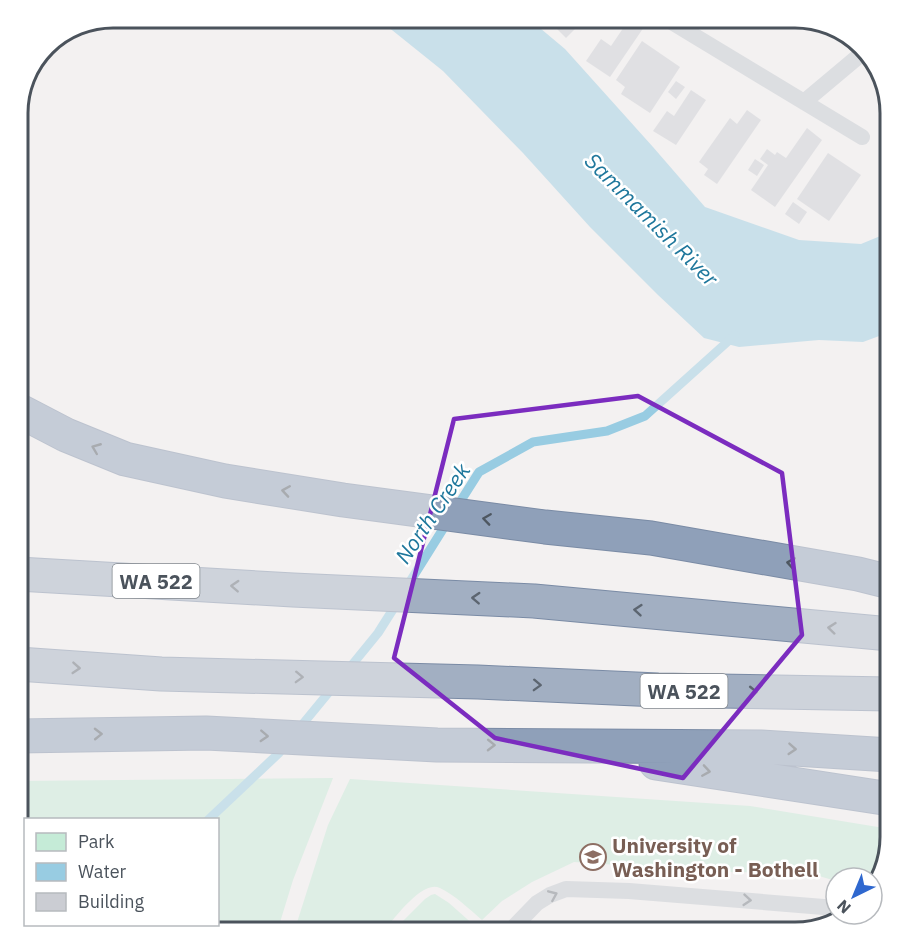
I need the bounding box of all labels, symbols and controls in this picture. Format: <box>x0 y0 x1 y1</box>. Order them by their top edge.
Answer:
water label: Sammamish River <box>579 146 726 293</box>
one-way arrow <box>91 442 102 455</box>
water label: North Creek <box>388 457 476 569</box>
one-way arrow <box>281 485 290 497</box>
one-way arrow <box>482 514 491 526</box>
one-way arrow <box>787 557 796 569</box>
road number: WA 522 <box>112 564 200 598</box>
one-way arrow <box>230 580 239 593</box>
one-way arrow <box>471 591 480 604</box>
one-way arrow <box>633 604 642 617</box>
one-way arrow <box>827 622 836 635</box>
one-way arrow <box>72 661 81 674</box>
one-way arrow <box>295 671 304 683</box>
road number: WA 522 <box>640 674 728 708</box>
one-way arrow <box>532 678 541 691</box>
one-way arrow <box>748 686 757 698</box>
one-way arrow <box>93 728 102 741</box>
one-way arrow <box>260 729 269 742</box>
one-way arrow <box>486 739 495 752</box>
one-way arrow <box>788 743 797 756</box>
one-way arrow <box>701 764 711 777</box>
legend <box>24 818 219 926</box>
text: Park <box>78 830 115 853</box>
place label: University of Washington - Bothell <box>612 831 818 883</box>
school or university icon: University of Washington - Bothell <box>578 842 608 872</box>
text: Water <box>78 860 127 883</box>
north arrow <box>824 866 884 926</box>
text: Building <box>78 890 145 913</box>
one-way arrow <box>547 890 558 902</box>
one-way arrow <box>742 894 751 907</box>
text: N <box>833 896 855 918</box>

